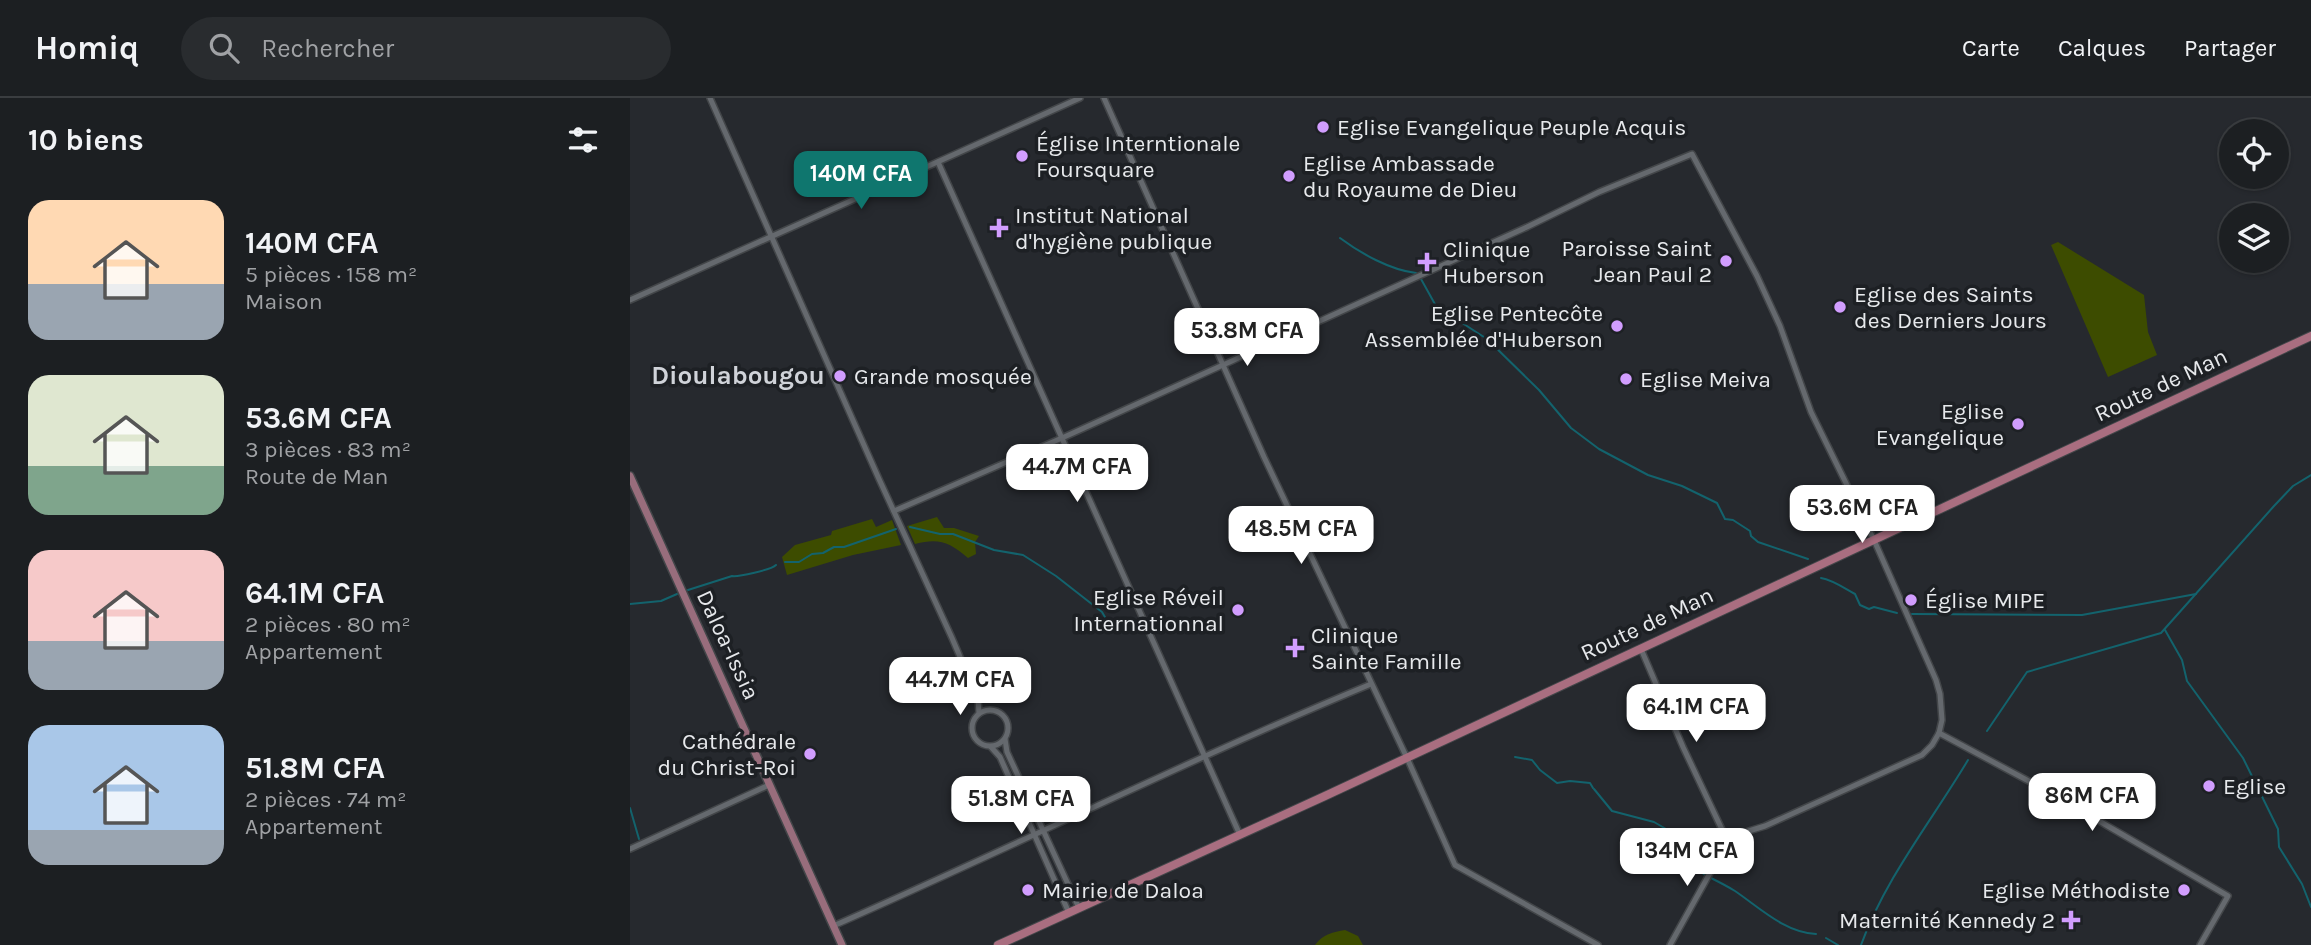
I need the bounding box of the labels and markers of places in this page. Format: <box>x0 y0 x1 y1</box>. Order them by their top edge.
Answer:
place label: Eglise Evangelique Peuple Acquis <box>1337 114 1686 141</box>
marker: Eglise Evangelique Peuple Acquis <box>1315 119 1331 135</box>
place label: Église Interntionale Foursquare <box>1036 130 1240 183</box>
marker: Église Interntionale Foursquare <box>1014 148 1030 164</box>
place label: Eglise Ambassade du Royaume de Dieu <box>1303 150 1517 203</box>
pin: 140M CFA <box>789 152 933 211</box>
marker: Eglise Ambassade du Royaume de Dieu <box>1281 168 1297 184</box>
place label: Institut National d'hygiène publique <box>1015 202 1212 255</box>
marker: Institut National d'hygiène publique <box>989 218 1009 238</box>
place label: Paroisse Saint Jean Paul 2 <box>1561 235 1712 288</box>
place label: Clinique Huberson <box>1443 236 1545 289</box>
marker: Clinique Huberson <box>1417 252 1437 272</box>
marker: Paroisse Saint Jean Paul 2 <box>1718 253 1734 269</box>
place label: Eglise des Saints des Derniers Jours <box>1854 281 2047 334</box>
marker: Eglise des Saints des Derniers Jours <box>1832 299 1848 315</box>
place label: Eglise Pentecôte Assemblée d'Huberson <box>1365 300 1603 353</box>
pin: 53.8M CFA <box>1167 308 1327 368</box>
marker: Eglise Pentecôte Assemblée d'Huberson <box>1609 318 1625 334</box>
place label: Grande mosquée <box>854 363 1032 390</box>
place label: Eglise Meiva <box>1640 366 1771 393</box>
marker: Grande mosquée <box>832 368 848 384</box>
marker: Eglise Meiva <box>1618 371 1634 387</box>
place label: Eglise Evangelique <box>1876 398 2004 451</box>
marker: Eglise Evangelique <box>2010 416 2026 432</box>
pin: 44.7M CFA <box>997 444 1157 504</box>
pin: 53.6M CFA <box>1782 486 1942 545</box>
pin: 48.5M CFA <box>1221 506 1381 566</box>
place label: Eglise Réveil Internationnal <box>1073 584 1224 637</box>
place label: Église MIPE <box>1925 587 2045 614</box>
marker: Église MIPE <box>1903 592 1919 608</box>
marker: Eglise Réveil Internationnal <box>1230 602 1246 618</box>
place label: Clinique Sainte Famille <box>1311 622 1461 675</box>
marker: Clinique Sainte Famille <box>1285 638 1305 658</box>
pin: 44.7M CFA <box>880 658 1040 717</box>
pin: 64.1M CFA <box>1616 684 1776 744</box>
place label: Cathédrale du Christ-Roi <box>658 728 796 781</box>
marker: Cathédrale du Christ-Roi <box>802 746 818 762</box>
place label: Eglise <box>2223 773 2286 800</box>
pin: 86M CFA <box>2027 774 2157 833</box>
pin: 51.8M CFA <box>941 776 1101 836</box>
marker: Eglise <box>2201 778 2217 794</box>
pin: 134M CFA <box>1615 828 1759 888</box>
place label: Mairie de Daloa <box>1042 877 1204 904</box>
place label: Eglise Méthodiste <box>1982 877 2170 904</box>
marker: Mairie de Daloa <box>1020 882 1036 898</box>
marker: Eglise Méthodiste <box>2176 882 2192 898</box>
place label: Maternité Kennedy 2 <box>1839 907 2055 934</box>
marker: Maternité Kennedy 2 <box>2061 910 2081 930</box>

